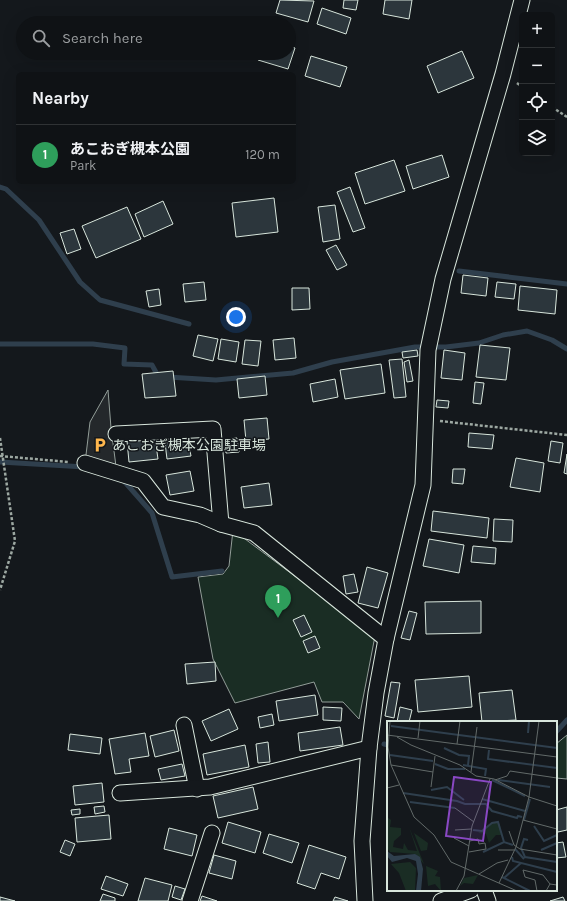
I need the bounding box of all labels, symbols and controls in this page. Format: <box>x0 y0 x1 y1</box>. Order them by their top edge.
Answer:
map controls <box>519 12 555 156</box>
button: + <box>519 12 555 48</box>
search box <box>16 16 296 60</box>
icon: search <box>30 27 52 49</box>
text: Search here <box>62 29 143 47</box>
button: − <box>519 48 555 84</box>
button: locate <box>519 84 555 120</box>
text: Nearby <box>32 88 89 108</box>
button: layers <box>519 120 555 156</box>
text: あこおぎ槻本公園 <box>70 140 190 158</box>
text: 1 <box>43 147 47 162</box>
text: 120 m <box>245 147 280 162</box>
text: Park <box>70 158 96 173</box>
your location <box>226 307 246 327</box>
parking icon: あこおぎ槻本公園駐車場 <box>91 436 109 454</box>
place label: あこおぎ槻本公園駐車場 <box>112 437 266 454</box>
pin: 1 <box>265 585 291 618</box>
inset map <box>387 721 557 891</box>

